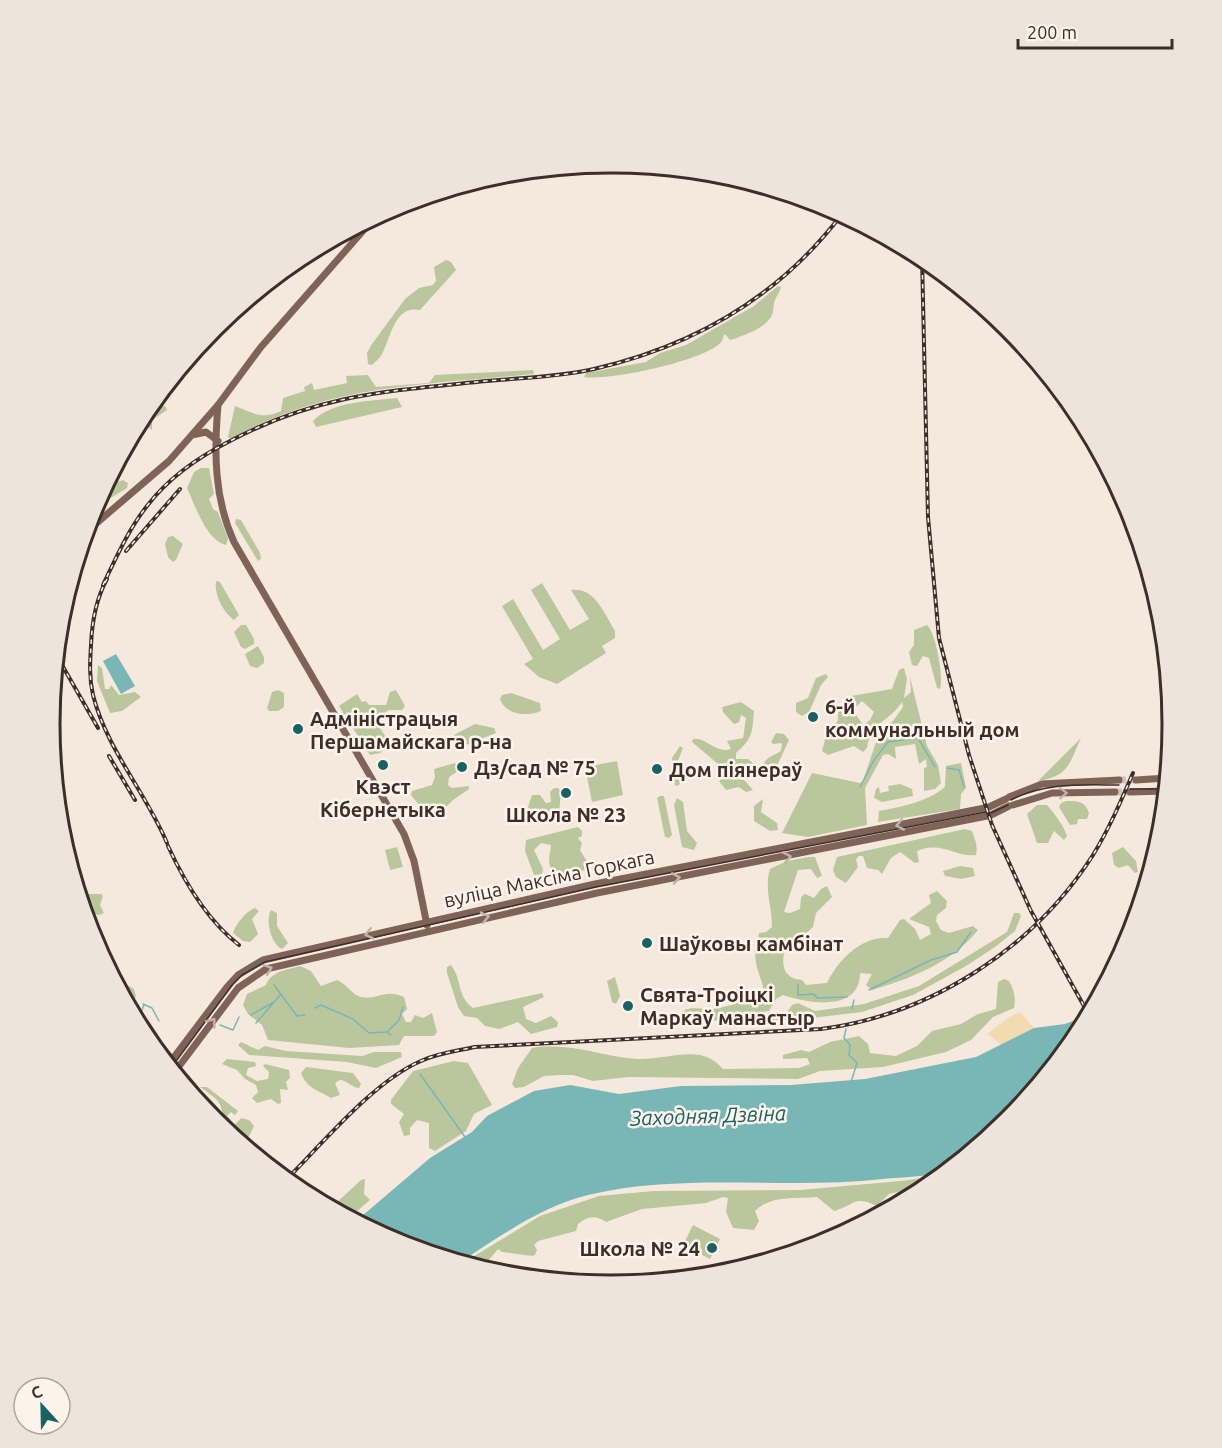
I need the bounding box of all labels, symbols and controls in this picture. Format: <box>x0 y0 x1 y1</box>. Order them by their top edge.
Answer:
scale bar <box>1018 12 1172 50</box>
text: 200 m <box>1027 22 1077 42</box>
place label: 6-й коммунальный дом <box>825 695 1020 741</box>
place label: Адміністрацыя Першамайскага р-на <box>310 707 512 753</box>
marker: 6-й коммунальный дом <box>806 710 820 724</box>
marker: Адміністрацыя Першамайскага р-на <box>291 722 305 736</box>
place label: Дз/сад № 75 <box>474 756 596 779</box>
marker: Квэст Кібернетыка <box>376 758 390 772</box>
place label: Дом піянераў <box>669 758 803 781</box>
marker: Дз/сад № 75 <box>455 760 469 774</box>
marker: Дом піянераў <box>650 762 664 776</box>
place label: Квэст Кібернетыка <box>320 775 446 821</box>
marker: Школа № 23 <box>559 786 573 800</box>
one-way arrow <box>1058 787 1067 799</box>
place label: Школа № 23 <box>506 803 626 826</box>
one-way arrow <box>895 818 905 831</box>
street label: вуліца Максіма Горкага <box>442 844 656 912</box>
one-way arrow <box>781 851 791 864</box>
one-way arrow <box>671 872 681 885</box>
one-way arrow <box>480 911 490 924</box>
one-way arrow <box>364 927 374 940</box>
place label: Шаўковы камбінат <box>659 932 843 955</box>
marker: Шаўковы камбінат <box>640 936 654 950</box>
one-way arrow <box>262 964 273 976</box>
place label: Свята-Троіцкі Маркаў манастыр <box>640 983 815 1029</box>
marker: Свята-Троіцкі Маркаў манастыр <box>621 999 635 1013</box>
one-way arrow <box>204 1018 215 1029</box>
water label: Заходняя Дзвіна <box>628 1100 787 1130</box>
place label: Школа № 24 <box>580 1237 700 1260</box>
marker: Школа № 24 <box>705 1241 719 1255</box>
north arrow <box>12 1376 72 1436</box>
text: С <box>28 1382 44 1402</box>

